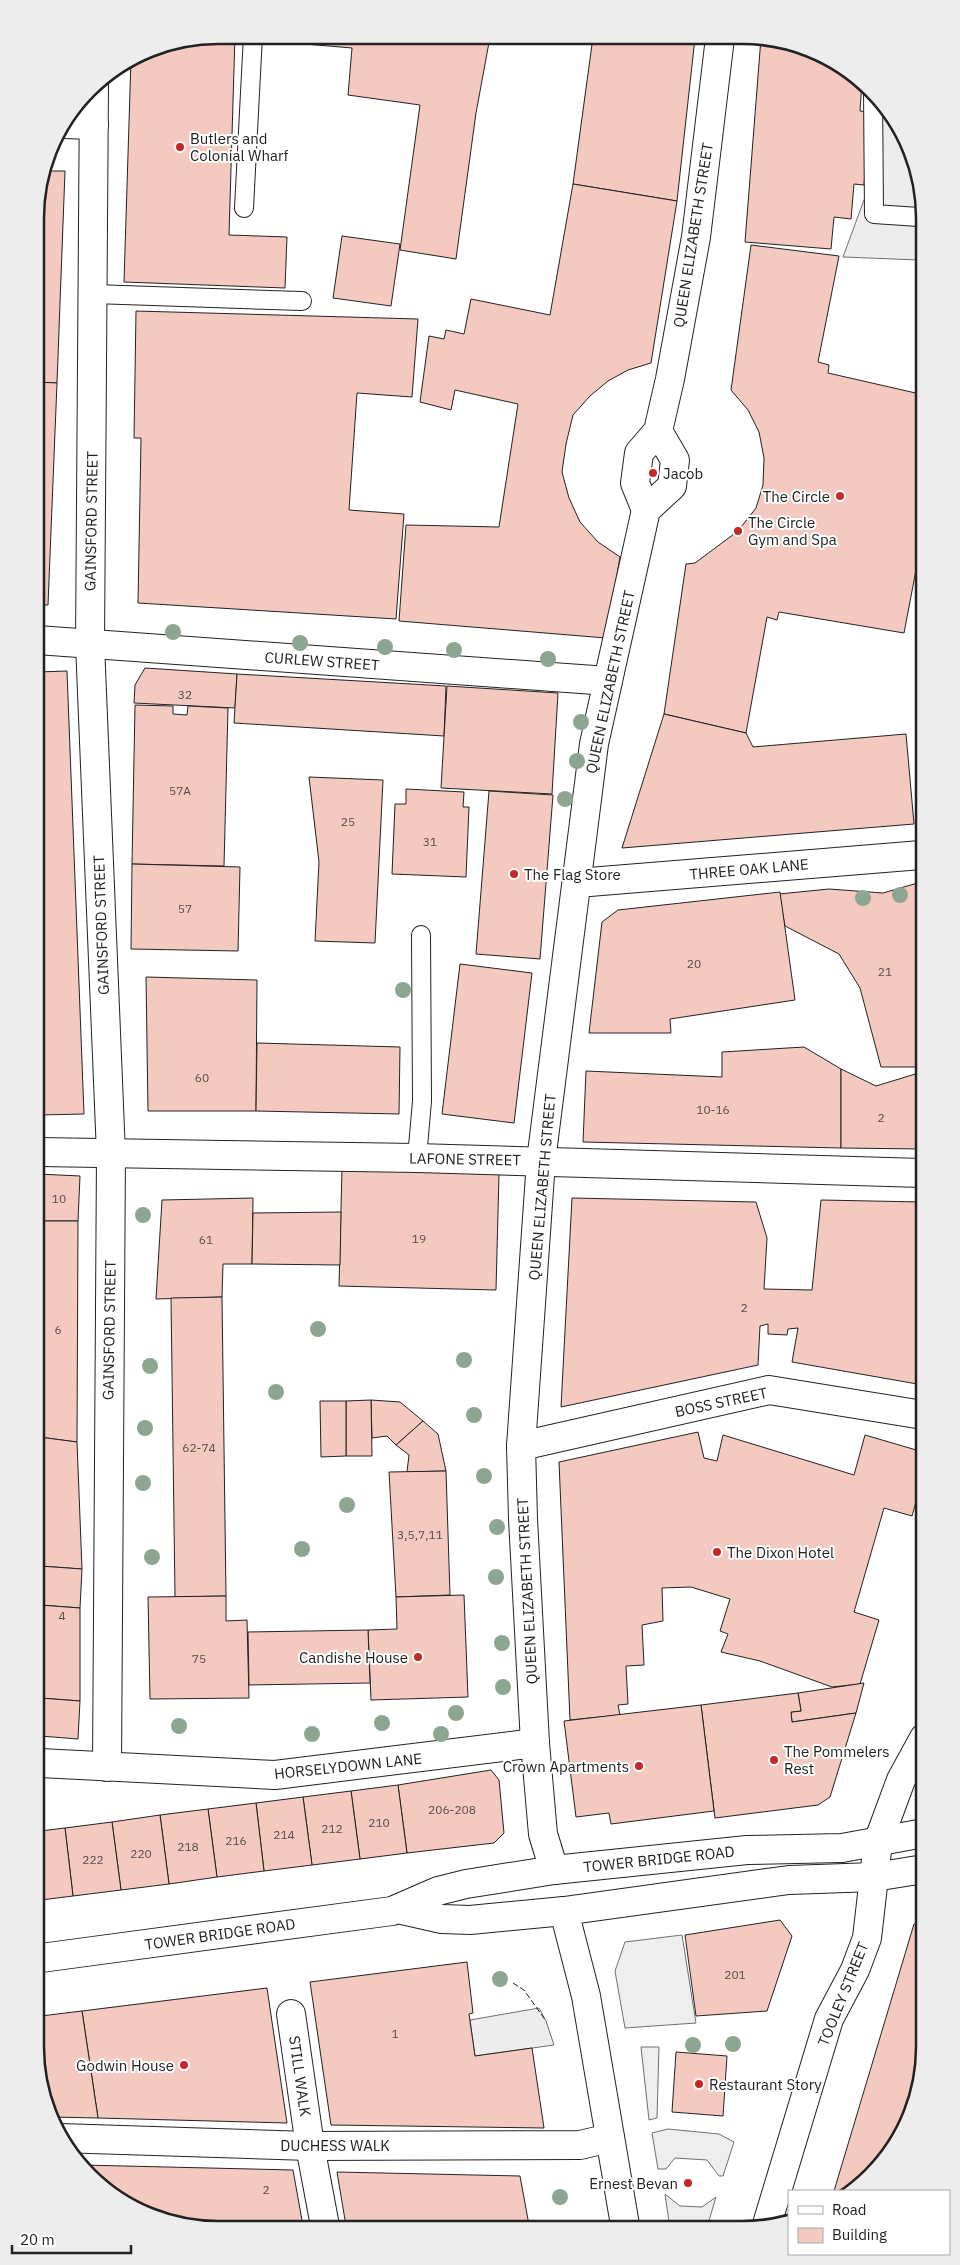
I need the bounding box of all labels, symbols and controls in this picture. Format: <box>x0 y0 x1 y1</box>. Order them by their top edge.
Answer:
place label: Butlers and Colonial Wharf <box>190 129 289 165</box>
marker: Butlers and Colonial Wharf <box>174 141 186 153</box>
street label: QUEEN ELIZABETH STREET <box>669 141 717 329</box>
street label: GAINSFORD STREET <box>80 450 102 591</box>
place label: Jacob <box>663 464 703 483</box>
marker: Jacob <box>647 467 659 479</box>
place label: The Circle <box>763 487 830 506</box>
marker: The Circle <box>834 490 846 502</box>
place label: The Circle Gym and Spa <box>748 513 837 549</box>
marker: The Circle Gym and Spa <box>732 525 744 537</box>
street label: QUEEN ELIZABETH STREET <box>581 588 639 775</box>
street label: CURLEW STREET <box>264 648 380 675</box>
house number: 32 <box>178 687 192 702</box>
house number: 57A <box>169 783 191 798</box>
house number: 25 <box>341 814 355 829</box>
house number: 31 <box>423 834 437 849</box>
street label: GAINSFORD STREET <box>89 854 113 995</box>
street label: THREE OAK LANE <box>689 854 809 884</box>
place label: The Flag Store <box>524 865 621 884</box>
marker: The Flag Store <box>508 868 520 880</box>
house number: 57 <box>178 901 192 916</box>
house number: 20 <box>687 956 701 971</box>
house number: 21 <box>878 964 892 979</box>
house number: 60 <box>195 1070 209 1085</box>
street label: QUEEN ELIZABETH STREET <box>524 1093 560 1281</box>
house number: 10-16 <box>696 1102 730 1117</box>
house number: 2 <box>877 1110 885 1125</box>
street label: LAFONE STREET <box>409 1149 521 1169</box>
house number: 10 <box>52 1191 66 1206</box>
house number: 19 <box>412 1231 426 1246</box>
house number: 61 <box>199 1232 213 1247</box>
street label: GAINSFORD STREET <box>98 1259 120 1400</box>
house number: 2 <box>740 1300 748 1315</box>
house number: 6 <box>54 1322 62 1337</box>
street label: BOSS STREET <box>673 1383 769 1421</box>
house number: 62-74 <box>182 1440 216 1455</box>
street label: QUEEN ELIZABETH STREET <box>513 1497 541 1685</box>
house number: 3,5,7,11 <box>397 1527 443 1542</box>
place label: The Dixon Hotel <box>727 1543 834 1562</box>
marker: The Dixon Hotel <box>711 1546 723 1558</box>
house number: 4 <box>58 1608 66 1623</box>
place label: Candishe House <box>299 1648 408 1667</box>
house number: 75 <box>192 1651 206 1666</box>
marker: Candishe House <box>412 1651 424 1663</box>
place label: The Pommelers Rest <box>784 1742 890 1778</box>
street label: HORSELYDOWN LANE <box>273 1749 423 1783</box>
marker: The Pommelers Rest <box>768 1754 780 1766</box>
place label: Crown Apartments <box>503 1757 629 1776</box>
marker: Crown Apartments <box>633 1760 645 1772</box>
house number: 206-208 <box>428 1802 476 1817</box>
house number: 210 <box>368 1815 390 1830</box>
house number: 212 <box>321 1821 343 1836</box>
house number: 214 <box>273 1827 295 1842</box>
house number: 216 <box>225 1833 247 1848</box>
house number: 218 <box>177 1839 199 1854</box>
street label: TOWER BRIDGE ROAD <box>582 1842 736 1876</box>
house number: 220 <box>130 1846 152 1861</box>
house number: 222 <box>82 1852 104 1867</box>
street label: TOWER BRIDGE ROAD <box>143 1914 297 1954</box>
street label: TOOLEY STREET <box>813 1939 873 2049</box>
house number: 201 <box>724 1967 746 1982</box>
house number: 1 <box>391 2026 399 2041</box>
street label: STILL WALK <box>285 2034 315 2118</box>
place label: Godwin House <box>76 2056 174 2075</box>
marker: Godwin House <box>178 2059 190 2071</box>
place label: Restaurant Story <box>709 2075 822 2094</box>
marker: Restaurant Story <box>693 2078 705 2090</box>
street label: DUCHESS WALK <box>280 2136 390 2155</box>
place label: Ernest Bevan <box>589 2174 678 2193</box>
marker: Ernest Bevan <box>682 2177 694 2189</box>
house number: 2 <box>262 2182 270 2197</box>
legend <box>788 2190 950 2255</box>
text: Road <box>832 2200 867 2219</box>
scale bar <box>12 2222 131 2254</box>
text: Building <box>832 2225 887 2244</box>
text: 20 m <box>20 2230 55 2249</box>

